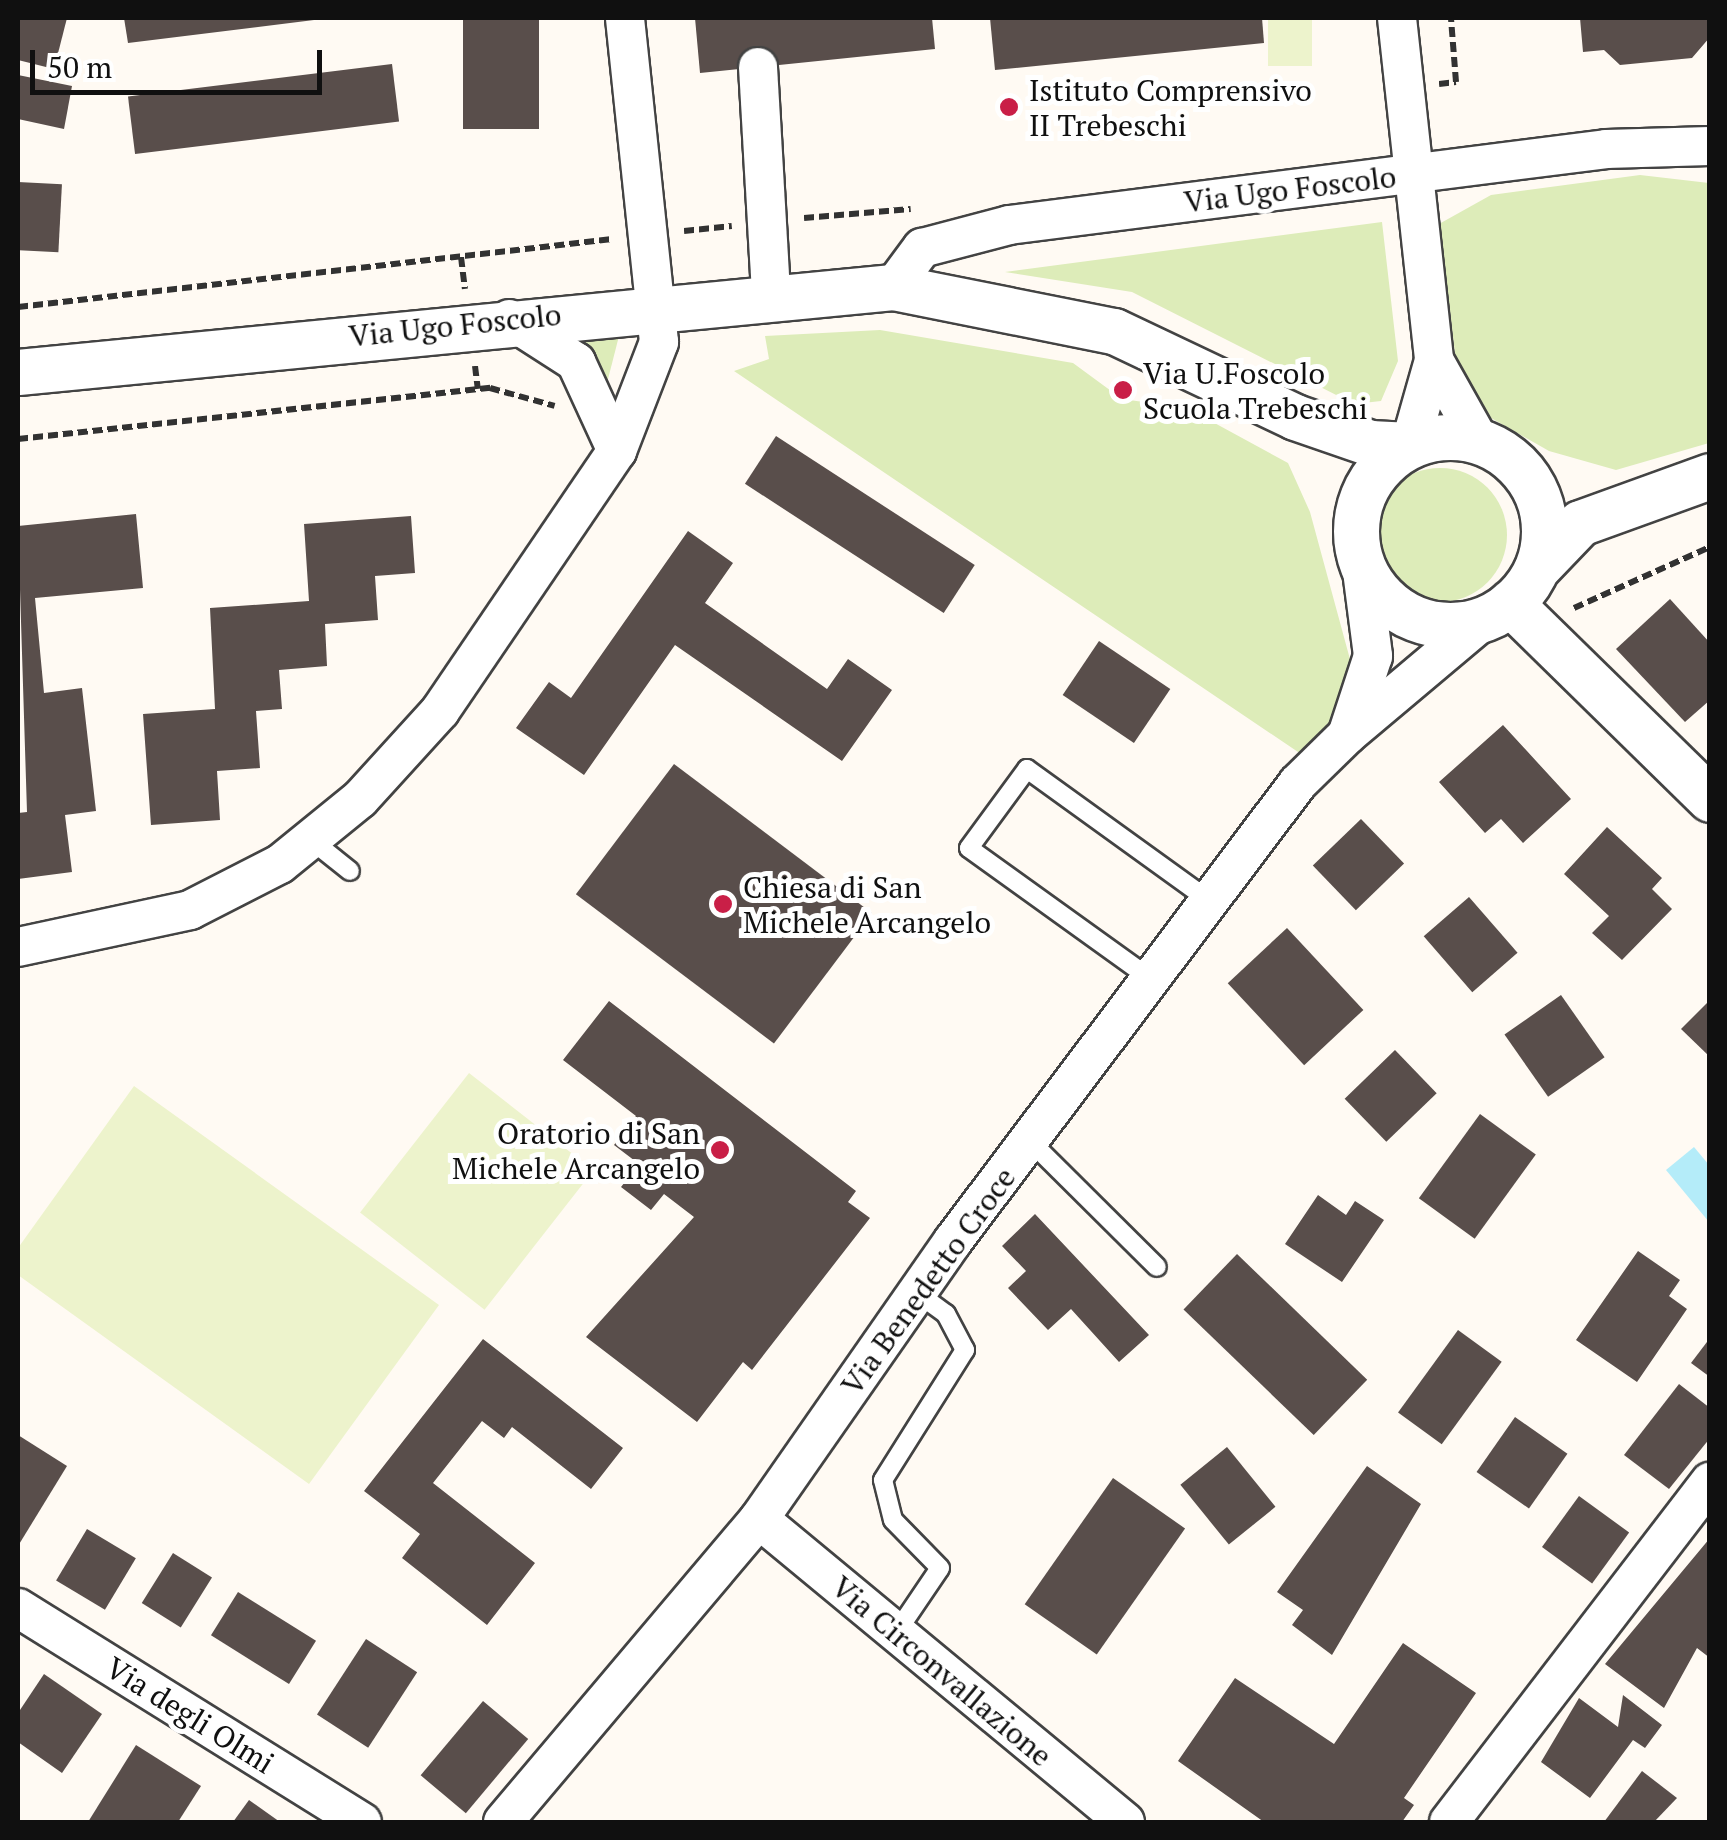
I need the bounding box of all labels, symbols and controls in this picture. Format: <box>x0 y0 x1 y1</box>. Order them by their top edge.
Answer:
scale bar <box>35 30 328 92</box>
text: 50 m <box>47 47 112 87</box>
place label: Istituto Comprensivo II Trebeschi <box>1029 72 1312 142</box>
marker: Istituto Comprensivo II Trebeschi <box>998 96 1020 118</box>
street label: Via Ugo Foscolo <box>1182 158 1398 220</box>
street label: Via Ugo Foscolo <box>347 296 563 354</box>
place label: Via U.Foscolo Scuola Trebeschi <box>1143 355 1368 426</box>
marker: Via U.Foscolo Scuola Trebeschi <box>1112 379 1134 401</box>
place label: Chiesa di San Michele Arcangelo <box>743 869 992 940</box>
marker: Chiesa di San Michele Arcangelo <box>712 893 734 915</box>
place label: Oratorio di San Michele Arcangelo <box>451 1115 700 1186</box>
marker: Oratorio di San Michele Arcangelo <box>709 1139 731 1161</box>
street label: Via Benedetto Croce <box>833 1160 1023 1402</box>
street label: Via Circonvallazione <box>825 1568 1059 1774</box>
street label: Via degli Olmi <box>99 1649 281 1781</box>

